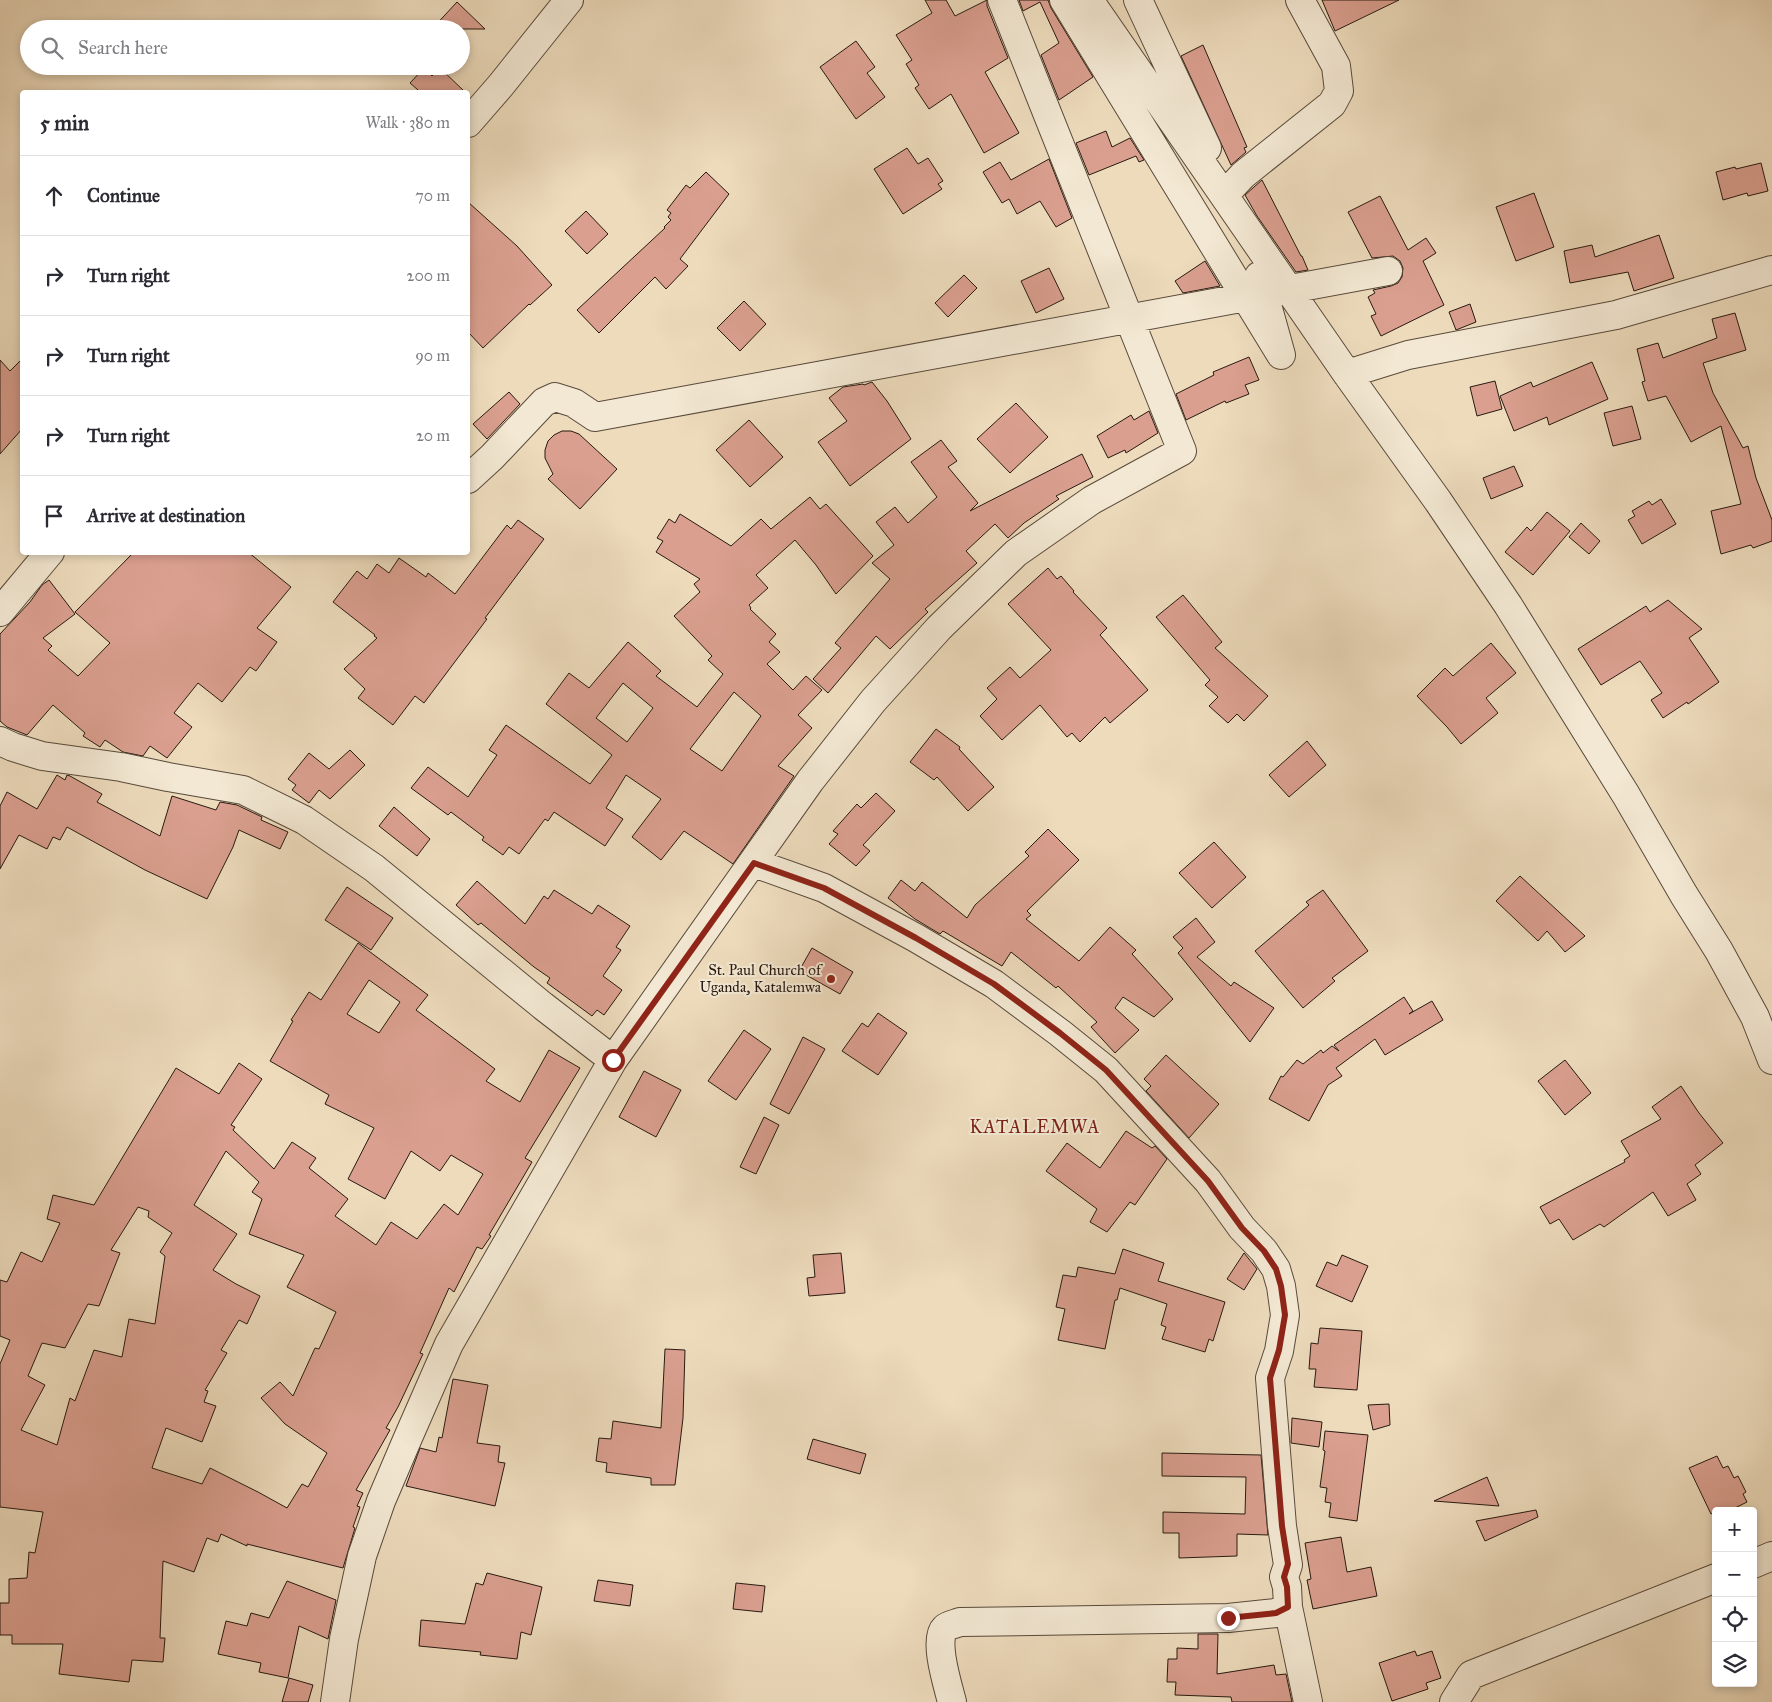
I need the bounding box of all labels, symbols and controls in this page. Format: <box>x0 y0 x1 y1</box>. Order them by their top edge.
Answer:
search box <box>20 20 470 75</box>
icon: search <box>38 34 66 62</box>
text: Search here <box>78 36 168 59</box>
text: 5 min <box>40 110 89 136</box>
text: Walk · 380 m <box>366 113 450 132</box>
icon: ahead <box>40 182 68 210</box>
text: Continue <box>87 184 160 207</box>
text: 70 m <box>415 186 450 205</box>
icon: right <box>40 262 68 290</box>
text: Turn right <box>87 264 170 287</box>
text: 200 m <box>407 266 450 285</box>
icon: right <box>40 342 68 370</box>
text: Turn right <box>87 344 170 367</box>
text: 90 m <box>415 346 450 365</box>
icon: right <box>40 422 68 450</box>
text: Turn right <box>87 424 170 447</box>
text: 20 m <box>416 426 450 445</box>
icon: arrive <box>40 502 68 530</box>
text: Arrive at destination <box>87 504 245 527</box>
place label: St. Paul Church of Uganda, Katalemwa <box>699 961 824 996</box>
marker: St. Paul Church of Uganda, Katalemwa <box>825 973 837 985</box>
route start <box>602 1049 625 1072</box>
district label: KATALEMWA <box>970 1116 1100 1138</box>
map controls <box>1712 1507 1757 1687</box>
button: + <box>1712 1507 1757 1552</box>
button: − <box>1712 1552 1757 1597</box>
button: locate <box>1712 1597 1757 1642</box>
route end <box>1217 1607 1240 1630</box>
button: layers <box>1712 1642 1757 1687</box>

